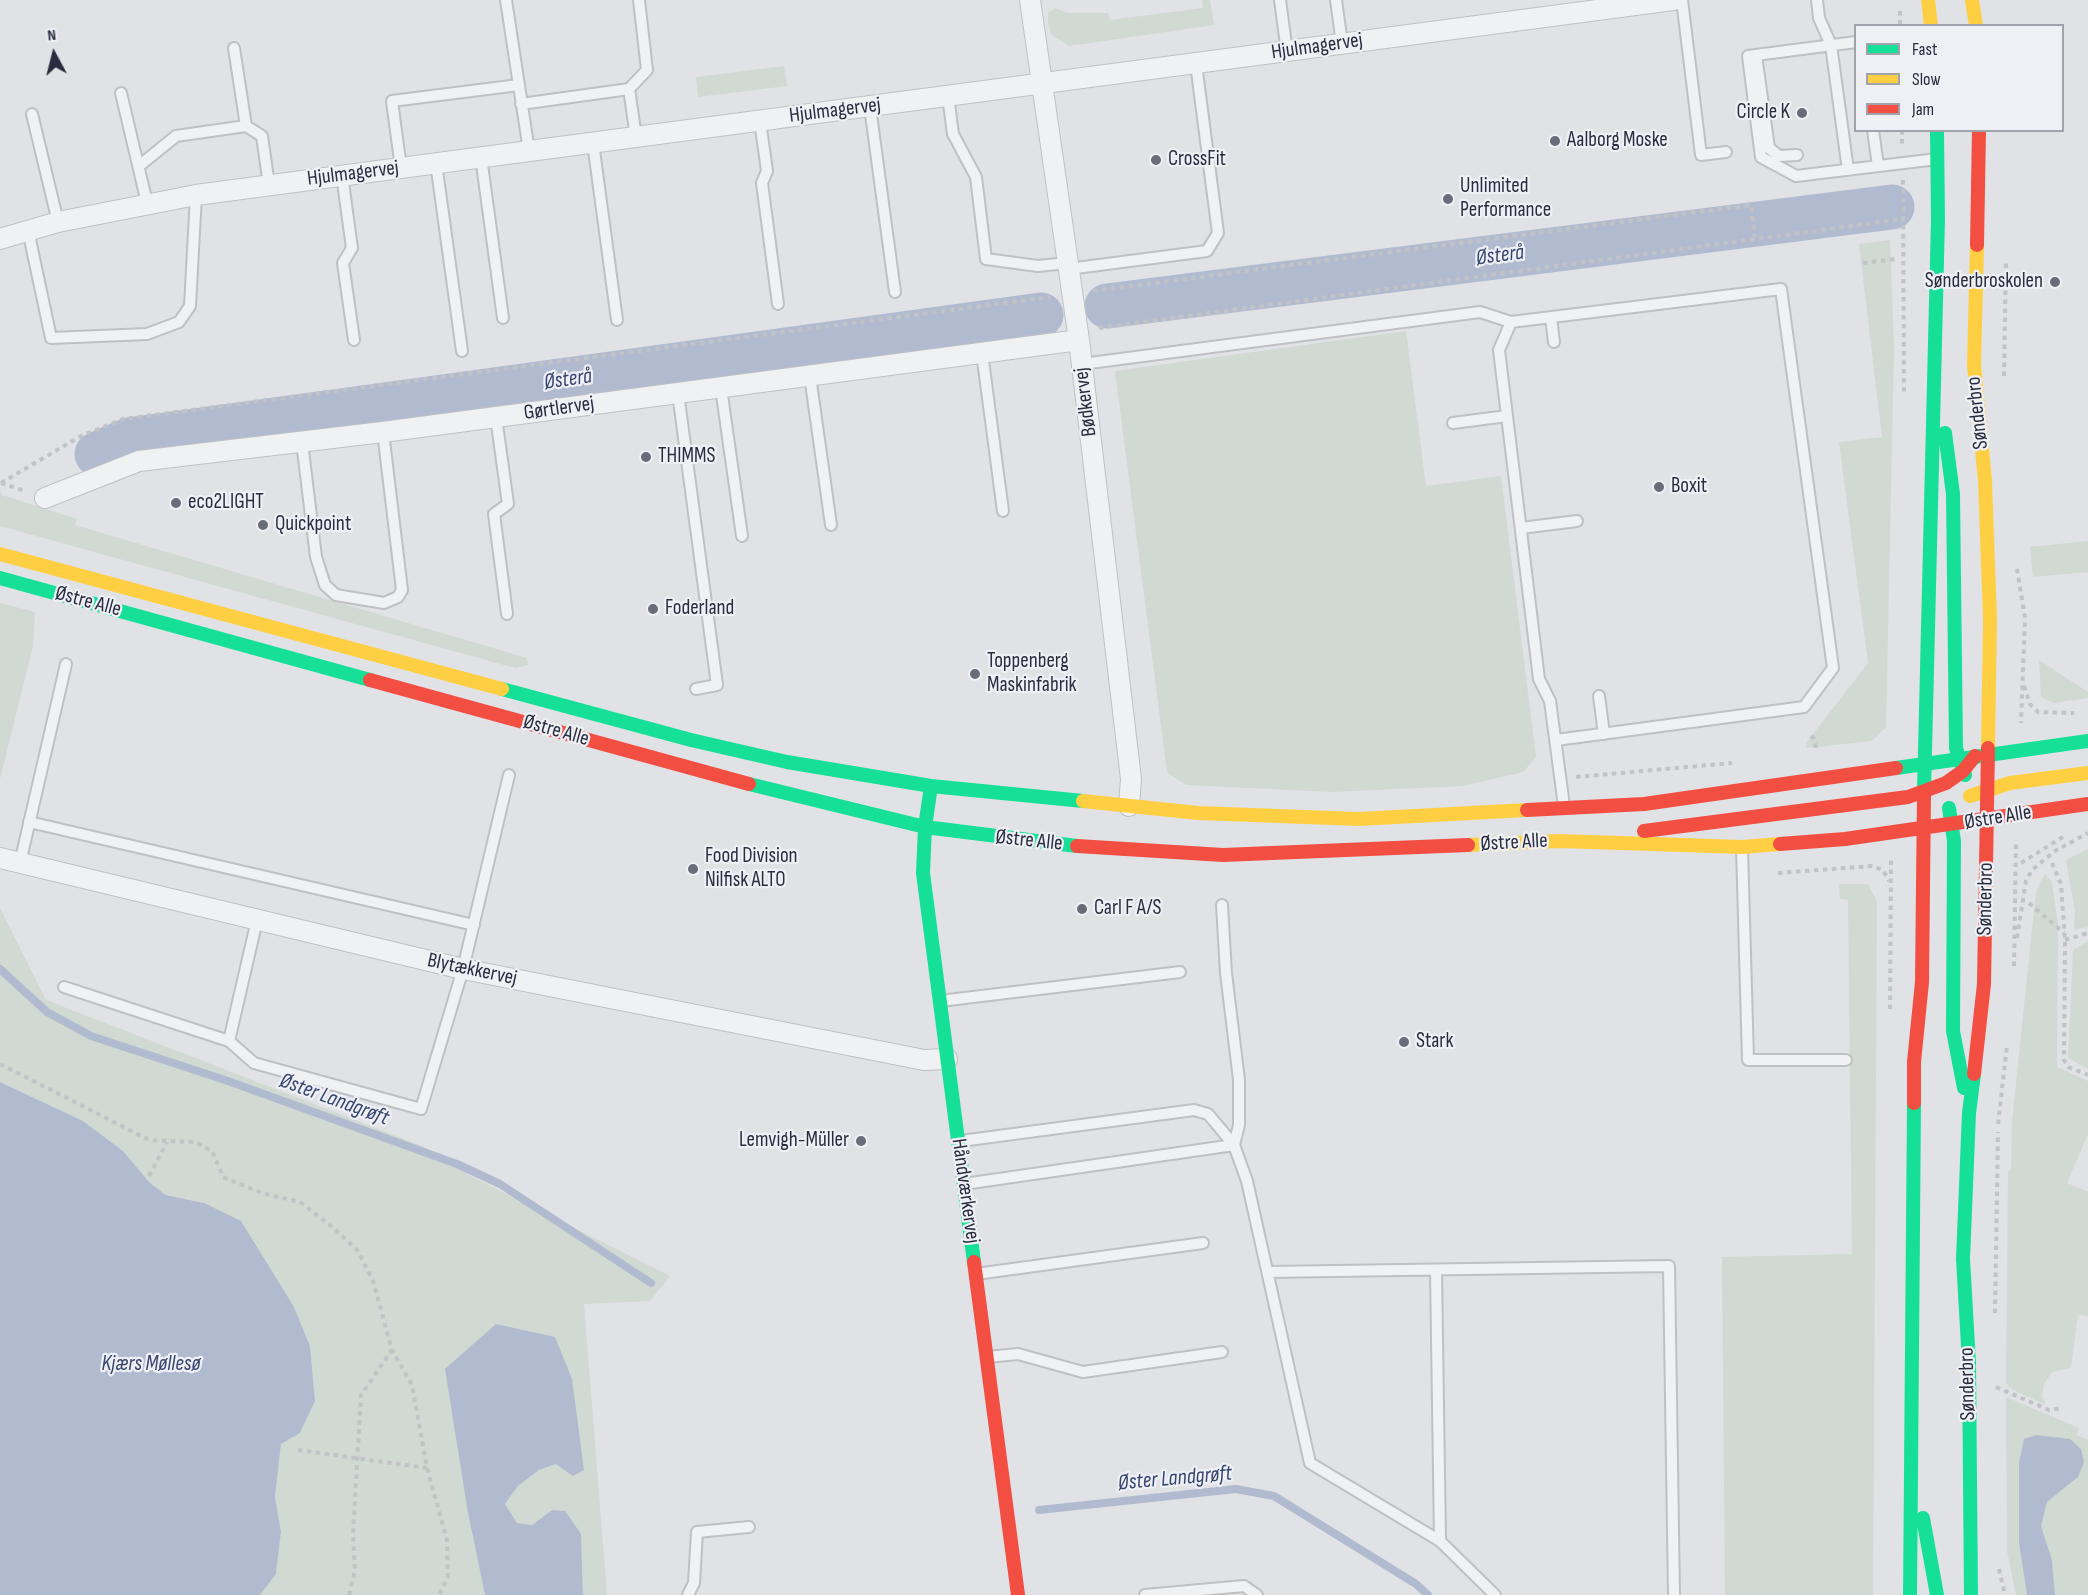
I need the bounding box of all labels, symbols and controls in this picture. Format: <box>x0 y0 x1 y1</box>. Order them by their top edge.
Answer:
north arrow <box>24 24 84 84</box>
legend <box>1854 24 2064 132</box>
text: N <box>46 26 57 46</box>
street label: Hjulmagervej <box>1270 28 1364 66</box>
text: Fast <box>1912 39 1937 60</box>
text: Slow <box>1912 69 1941 90</box>
street label: Hjulmagervej <box>788 93 882 129</box>
text: Jam <box>1912 99 1934 120</box>
place label: Circle K <box>1737 100 1790 126</box>
marker: Circle K <box>1795 106 1809 120</box>
place label: Aalborg Moske <box>1567 128 1668 154</box>
marker: Aalborg Moske <box>1548 134 1562 148</box>
place label: CrossFit <box>1168 147 1226 173</box>
marker: CrossFit <box>1149 153 1163 167</box>
street label: Hjulmagervej <box>306 156 400 192</box>
place label: Unlimited Performance <box>1460 174 1551 224</box>
marker: Unlimited Performance <box>1441 192 1455 206</box>
water label: Østerå <box>1475 240 1525 272</box>
place label: Sønderbroskolen <box>1925 269 2043 295</box>
marker: Sønderbroskolen <box>2048 275 2062 289</box>
water label: Østerå <box>542 364 594 396</box>
street label: Bødkervej <box>1069 366 1103 438</box>
street label: Sønderbro <box>1962 375 1994 451</box>
street label: Gørtlervej <box>522 392 596 426</box>
place label: THIMMS <box>658 444 715 470</box>
marker: THIMMS <box>639 450 653 464</box>
place label: Boxit <box>1671 474 1707 500</box>
marker: Boxit <box>1652 480 1666 494</box>
place label: eco2LIGHT <box>188 490 264 516</box>
marker: eco2LIGHT <box>169 496 183 510</box>
place label: Quickpoint <box>275 512 351 538</box>
marker: Quickpoint <box>256 518 270 532</box>
street label: Østre Alle <box>52 581 124 623</box>
place label: Foderland <box>665 596 734 622</box>
marker: Foderland <box>646 602 660 616</box>
place label: Toppenberg Maskinfabrik <box>987 649 1077 699</box>
marker: Toppenberg Maskinfabrik <box>968 667 982 681</box>
street label: Østre Alle <box>520 710 592 752</box>
street label: Østre Alle <box>1963 800 2033 836</box>
street label: Østre Alle <box>994 825 1064 857</box>
street label: Østre Alle <box>1480 829 1548 857</box>
place label: Food Division Nilfisk ALTO <box>705 844 798 894</box>
marker: Food Division Nilfisk ALTO <box>686 862 700 876</box>
street label: Sønderbro <box>1973 862 1999 936</box>
place label: Carl F A/S <box>1094 896 1162 922</box>
marker: Carl F A/S <box>1075 902 1089 916</box>
street label: Blytækkervej <box>425 948 519 992</box>
place label: Stark <box>1416 1029 1453 1055</box>
marker: Stark <box>1397 1035 1411 1049</box>
water label: Øster Landgrøft <box>276 1068 392 1132</box>
place label: Lemvigh-Müller <box>739 1128 849 1154</box>
marker: Lemvigh-Müller <box>854 1134 868 1148</box>
street label: Håndværkervej <box>945 1137 985 1245</box>
street label: Sønderbro <box>1955 1347 1981 1421</box>
water label: Kjærs Møllesø <box>102 1351 200 1377</box>
water label: Øster Landgrøft <box>1117 1461 1233 1497</box>

